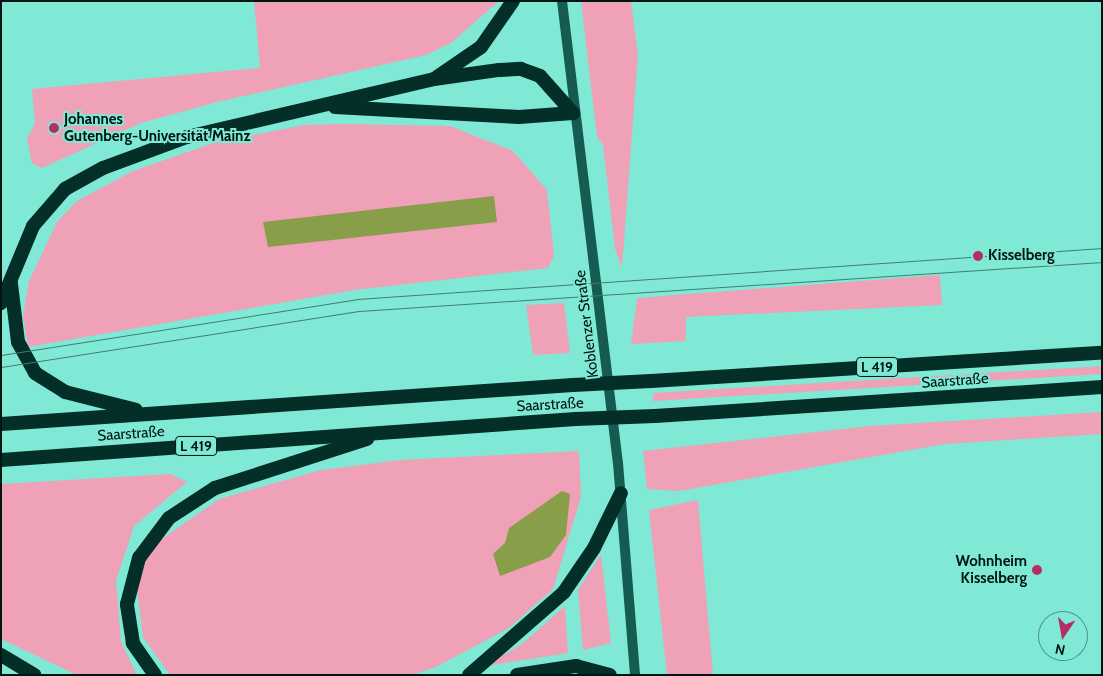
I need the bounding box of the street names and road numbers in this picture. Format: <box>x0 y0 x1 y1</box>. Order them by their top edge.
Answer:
street label: Koblenzer Straße <box>571 269 603 379</box>
road number: L 419 <box>856 356 898 378</box>
street label: Saarstraße <box>921 370 989 392</box>
street label: Saarstraße <box>516 394 584 416</box>
street label: Saarstraße <box>97 423 165 445</box>
road number: L 419 <box>175 434 217 458</box>

